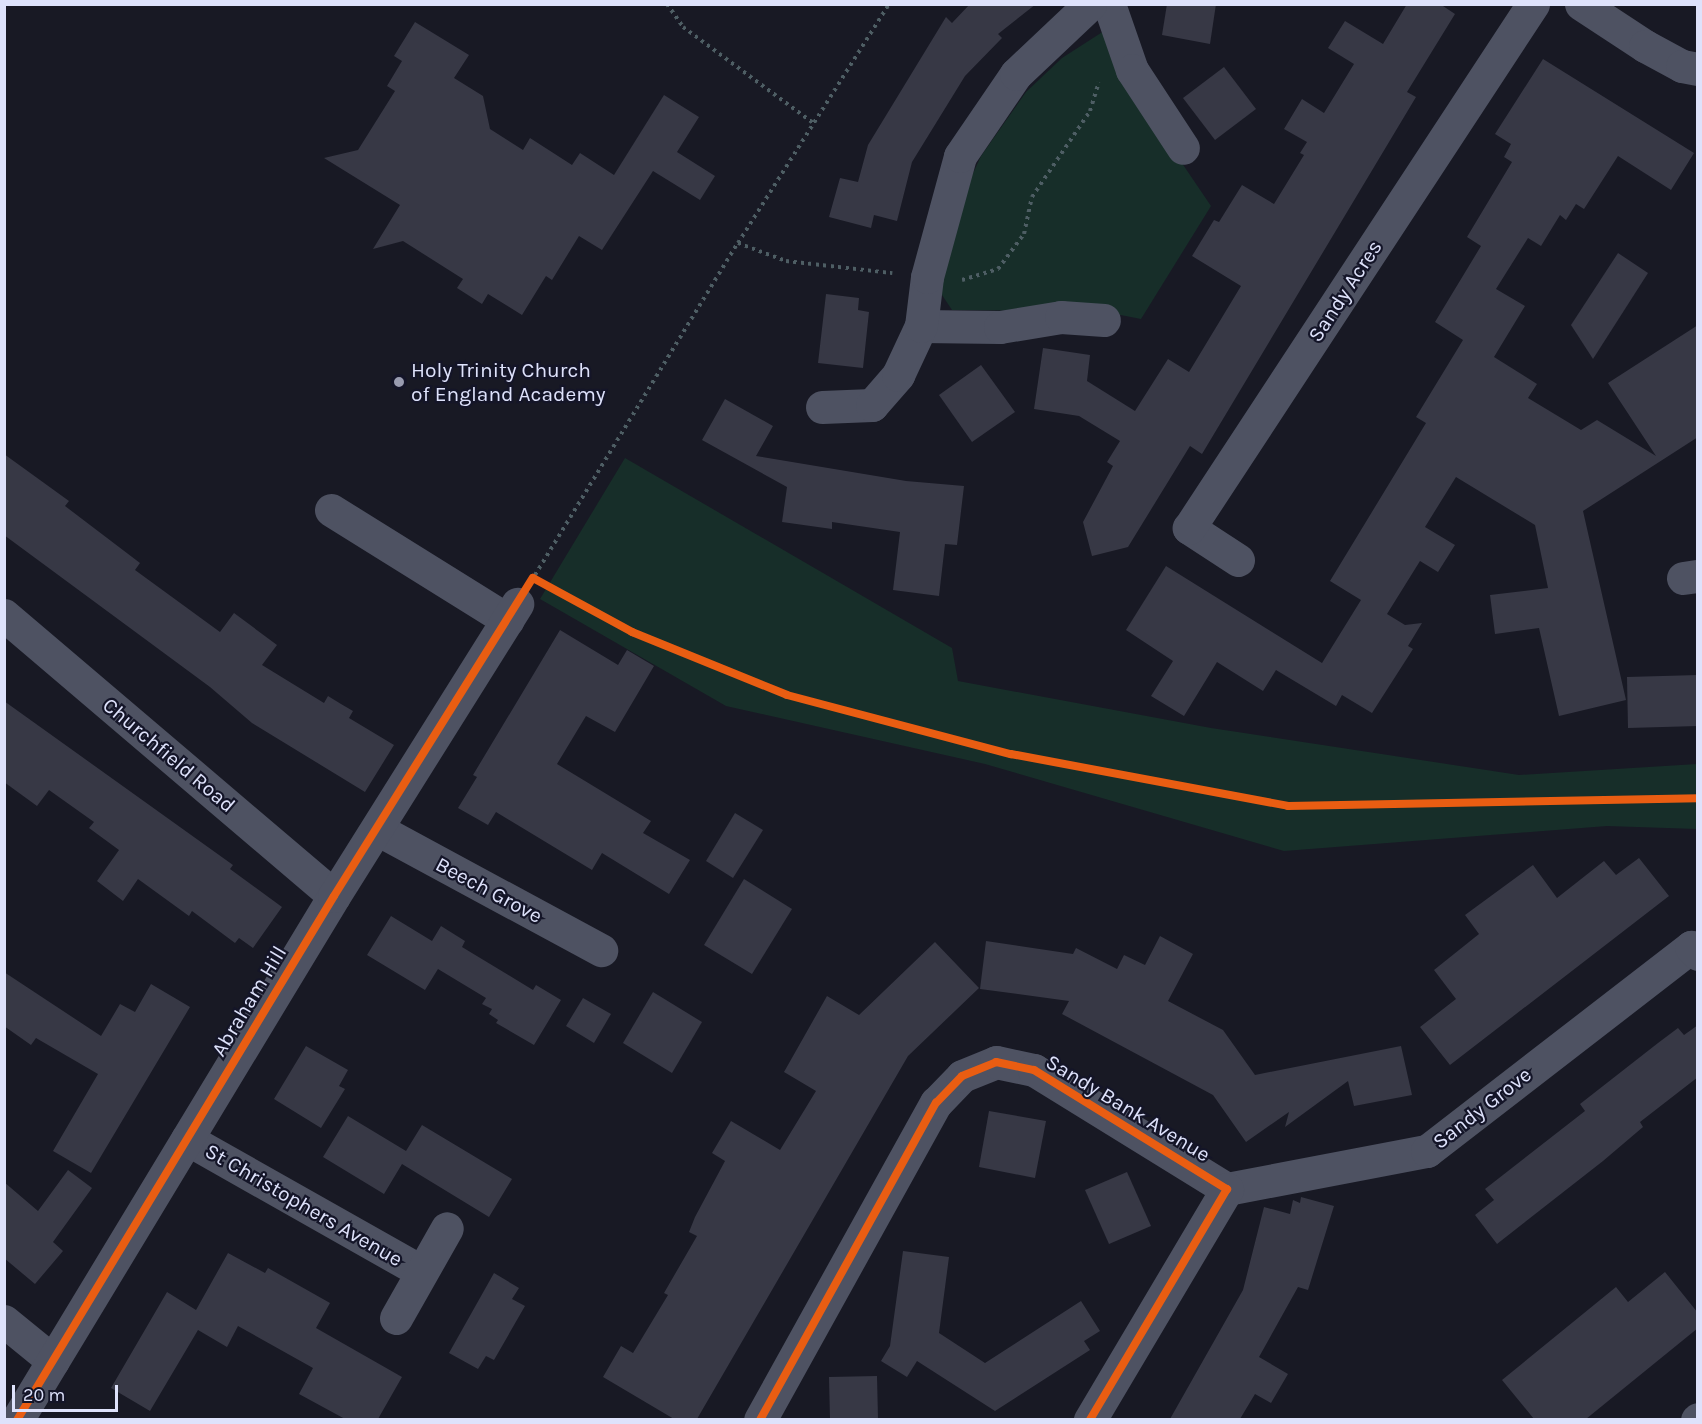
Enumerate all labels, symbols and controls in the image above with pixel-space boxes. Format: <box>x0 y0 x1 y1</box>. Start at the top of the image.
street label: Sandy Acres <box>1303 235 1387 347</box>
place label: Holy Trinity Church of England Academy <box>411 357 606 407</box>
marker: Holy Trinity Church of England Academy <box>392 375 406 389</box>
street label: Churchfield Road <box>98 692 240 818</box>
street label: Beech Grove <box>431 851 547 929</box>
street label: Abraham Hill <box>206 941 292 1061</box>
street label: Sandy Bank Avenue <box>1041 1049 1215 1167</box>
street label: Sandy Grove <box>1428 1062 1536 1154</box>
street label: St Christophers Avenue <box>201 1138 407 1272</box>
scale bar <box>15 1373 122 1411</box>
text: 20 m <box>23 1384 65 1406</box>

